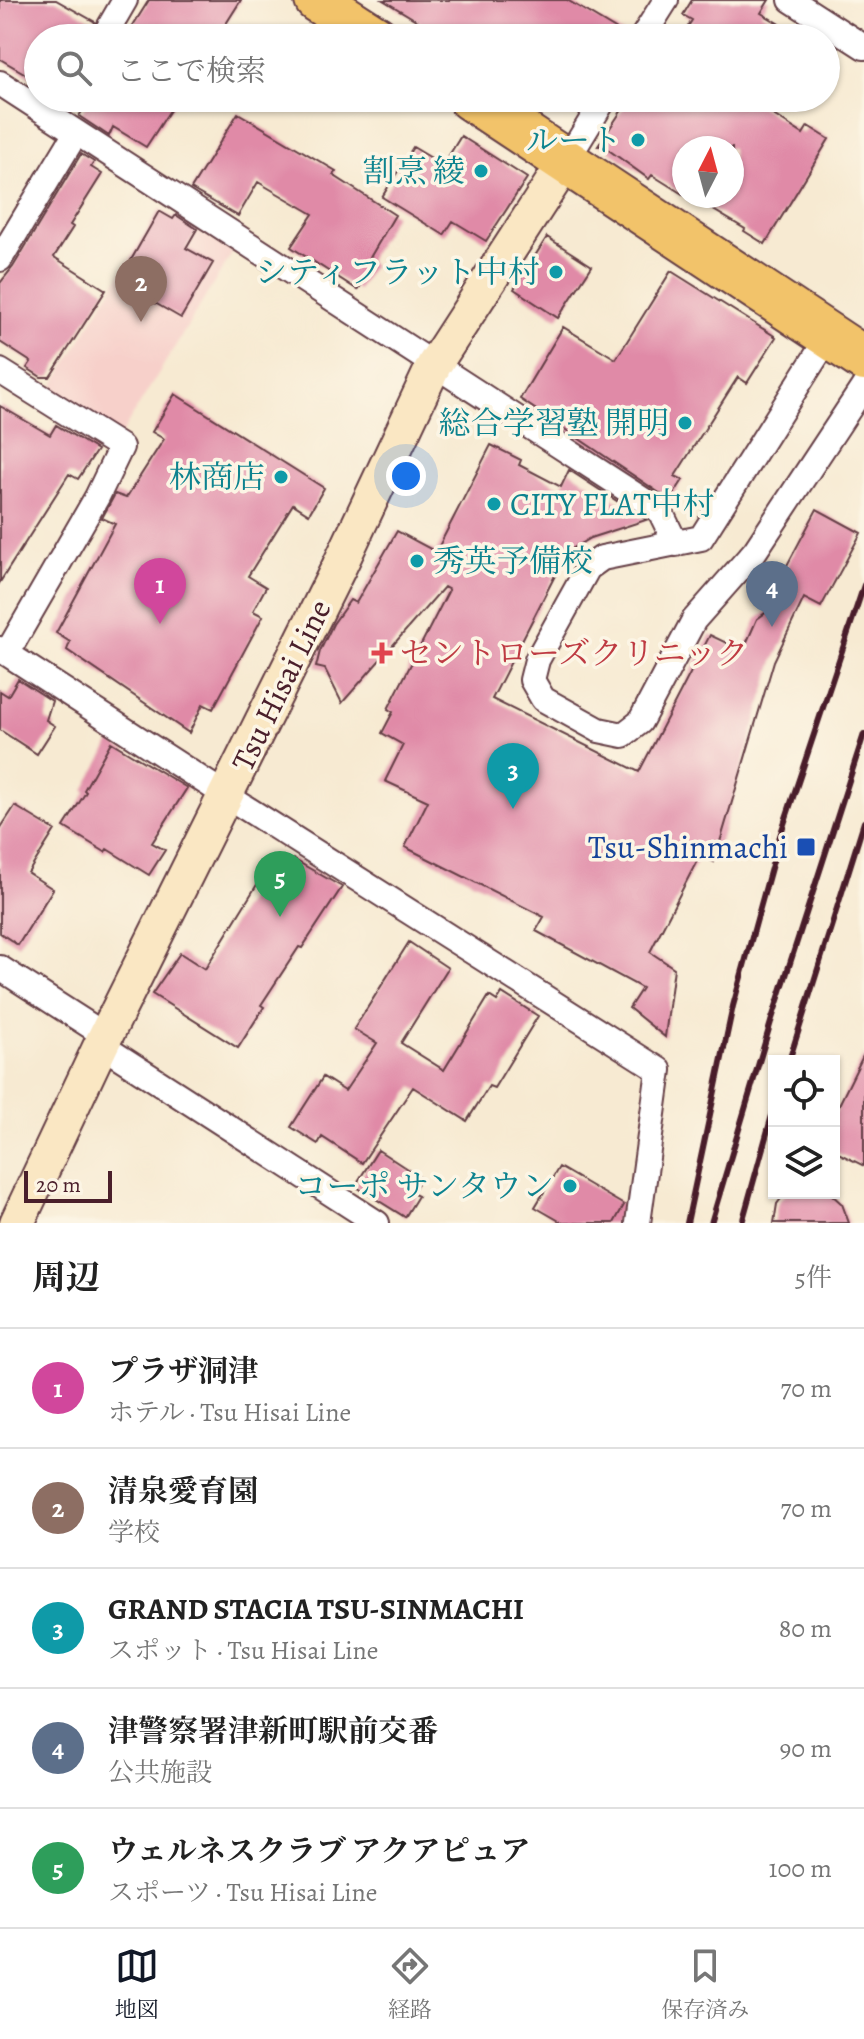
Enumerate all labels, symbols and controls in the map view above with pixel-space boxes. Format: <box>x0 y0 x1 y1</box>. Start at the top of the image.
search box <box>24 24 840 112</box>
icon: search <box>52 46 96 90</box>
text: ここで検索 <box>116 51 266 91</box>
place label: ルート <box>526 118 622 162</box>
marker: ルート <box>629 131 647 149</box>
north arrow <box>672 136 744 208</box>
place label: 割烹 綾 <box>363 149 465 193</box>
marker: 割烹 綾 <box>472 162 490 180</box>
place label: シティフラット中村 <box>255 250 540 294</box>
pin: 2 <box>115 256 167 322</box>
marker: シティフラット中村 <box>547 263 565 281</box>
place label: 総合学習塾 開明 <box>439 401 669 445</box>
marker: 総合学習塾 開明 <box>676 414 694 432</box>
place label: 林商店 <box>169 455 265 499</box>
your location <box>386 456 426 496</box>
marker: 林商店 <box>272 468 290 486</box>
place label: CITY FLAT中村 <box>510 482 715 526</box>
marker: CITY FLAT中村 <box>485 495 503 513</box>
place label: 秀英予備校 <box>433 539 593 583</box>
marker: 秀英予備校 <box>408 552 426 570</box>
pin: 1 <box>134 558 186 624</box>
pin: 4 <box>746 561 798 627</box>
street label: Tsu Hisai Line <box>221 592 341 778</box>
place label: セントローズクリニック <box>400 631 748 675</box>
marker: セントローズクリニック <box>371 642 393 664</box>
pin: 3 <box>487 743 539 809</box>
place label: Tsu-Shinmachi <box>588 825 788 869</box>
marker: Tsu-Shinmachi <box>795 836 817 858</box>
pin: 5 <box>254 851 306 917</box>
map controls <box>768 1055 840 1199</box>
button: locate <box>768 1055 840 1127</box>
button: layers <box>768 1127 840 1199</box>
place label: コーポ サンタウン <box>295 1164 554 1208</box>
scale bar <box>24 1167 112 1203</box>
text: 20 m <box>36 1170 81 1200</box>
marker: コーポ サンタウン <box>561 1177 579 1195</box>
text: 周辺 <box>32 1254 100 1301</box>
text: 5件 <box>795 1260 832 1295</box>
text: プラザ洞津 <box>108 1351 258 1391</box>
text: 1 <box>53 1371 63 1406</box>
text: 70 m <box>780 1371 832 1406</box>
text: ホテル · Tsu Hisai Line <box>108 1395 351 1430</box>
text: 清泉愛育園 <box>108 1471 258 1511</box>
text: 2 <box>52 1491 64 1526</box>
text: 70 m <box>780 1491 832 1526</box>
text: 学校 <box>108 1515 160 1550</box>
text: GRAND STACIA TSU-SINMACHI <box>108 1589 524 1629</box>
text: 3 <box>52 1611 64 1646</box>
text: 80 m <box>779 1611 832 1646</box>
text: スポット · Tsu Hisai Line <box>108 1633 378 1668</box>
text: 津警察署津新町駅前交番 <box>108 1711 438 1751</box>
text: 4 <box>52 1731 64 1766</box>
text: 90 m <box>780 1731 832 1766</box>
text: 公共施設 <box>108 1755 212 1790</box>
text: ウェルネスクラブ アクアピュア <box>108 1831 530 1871</box>
text: 5 <box>52 1851 64 1886</box>
text: 100 m <box>769 1851 832 1886</box>
text: スポーツ · Tsu Hisai Line <box>108 1875 377 1910</box>
tab: 地図 <box>115 1944 159 2025</box>
tab: 経路 <box>388 1944 432 2025</box>
tab: 保存済み <box>661 1944 749 2025</box>

